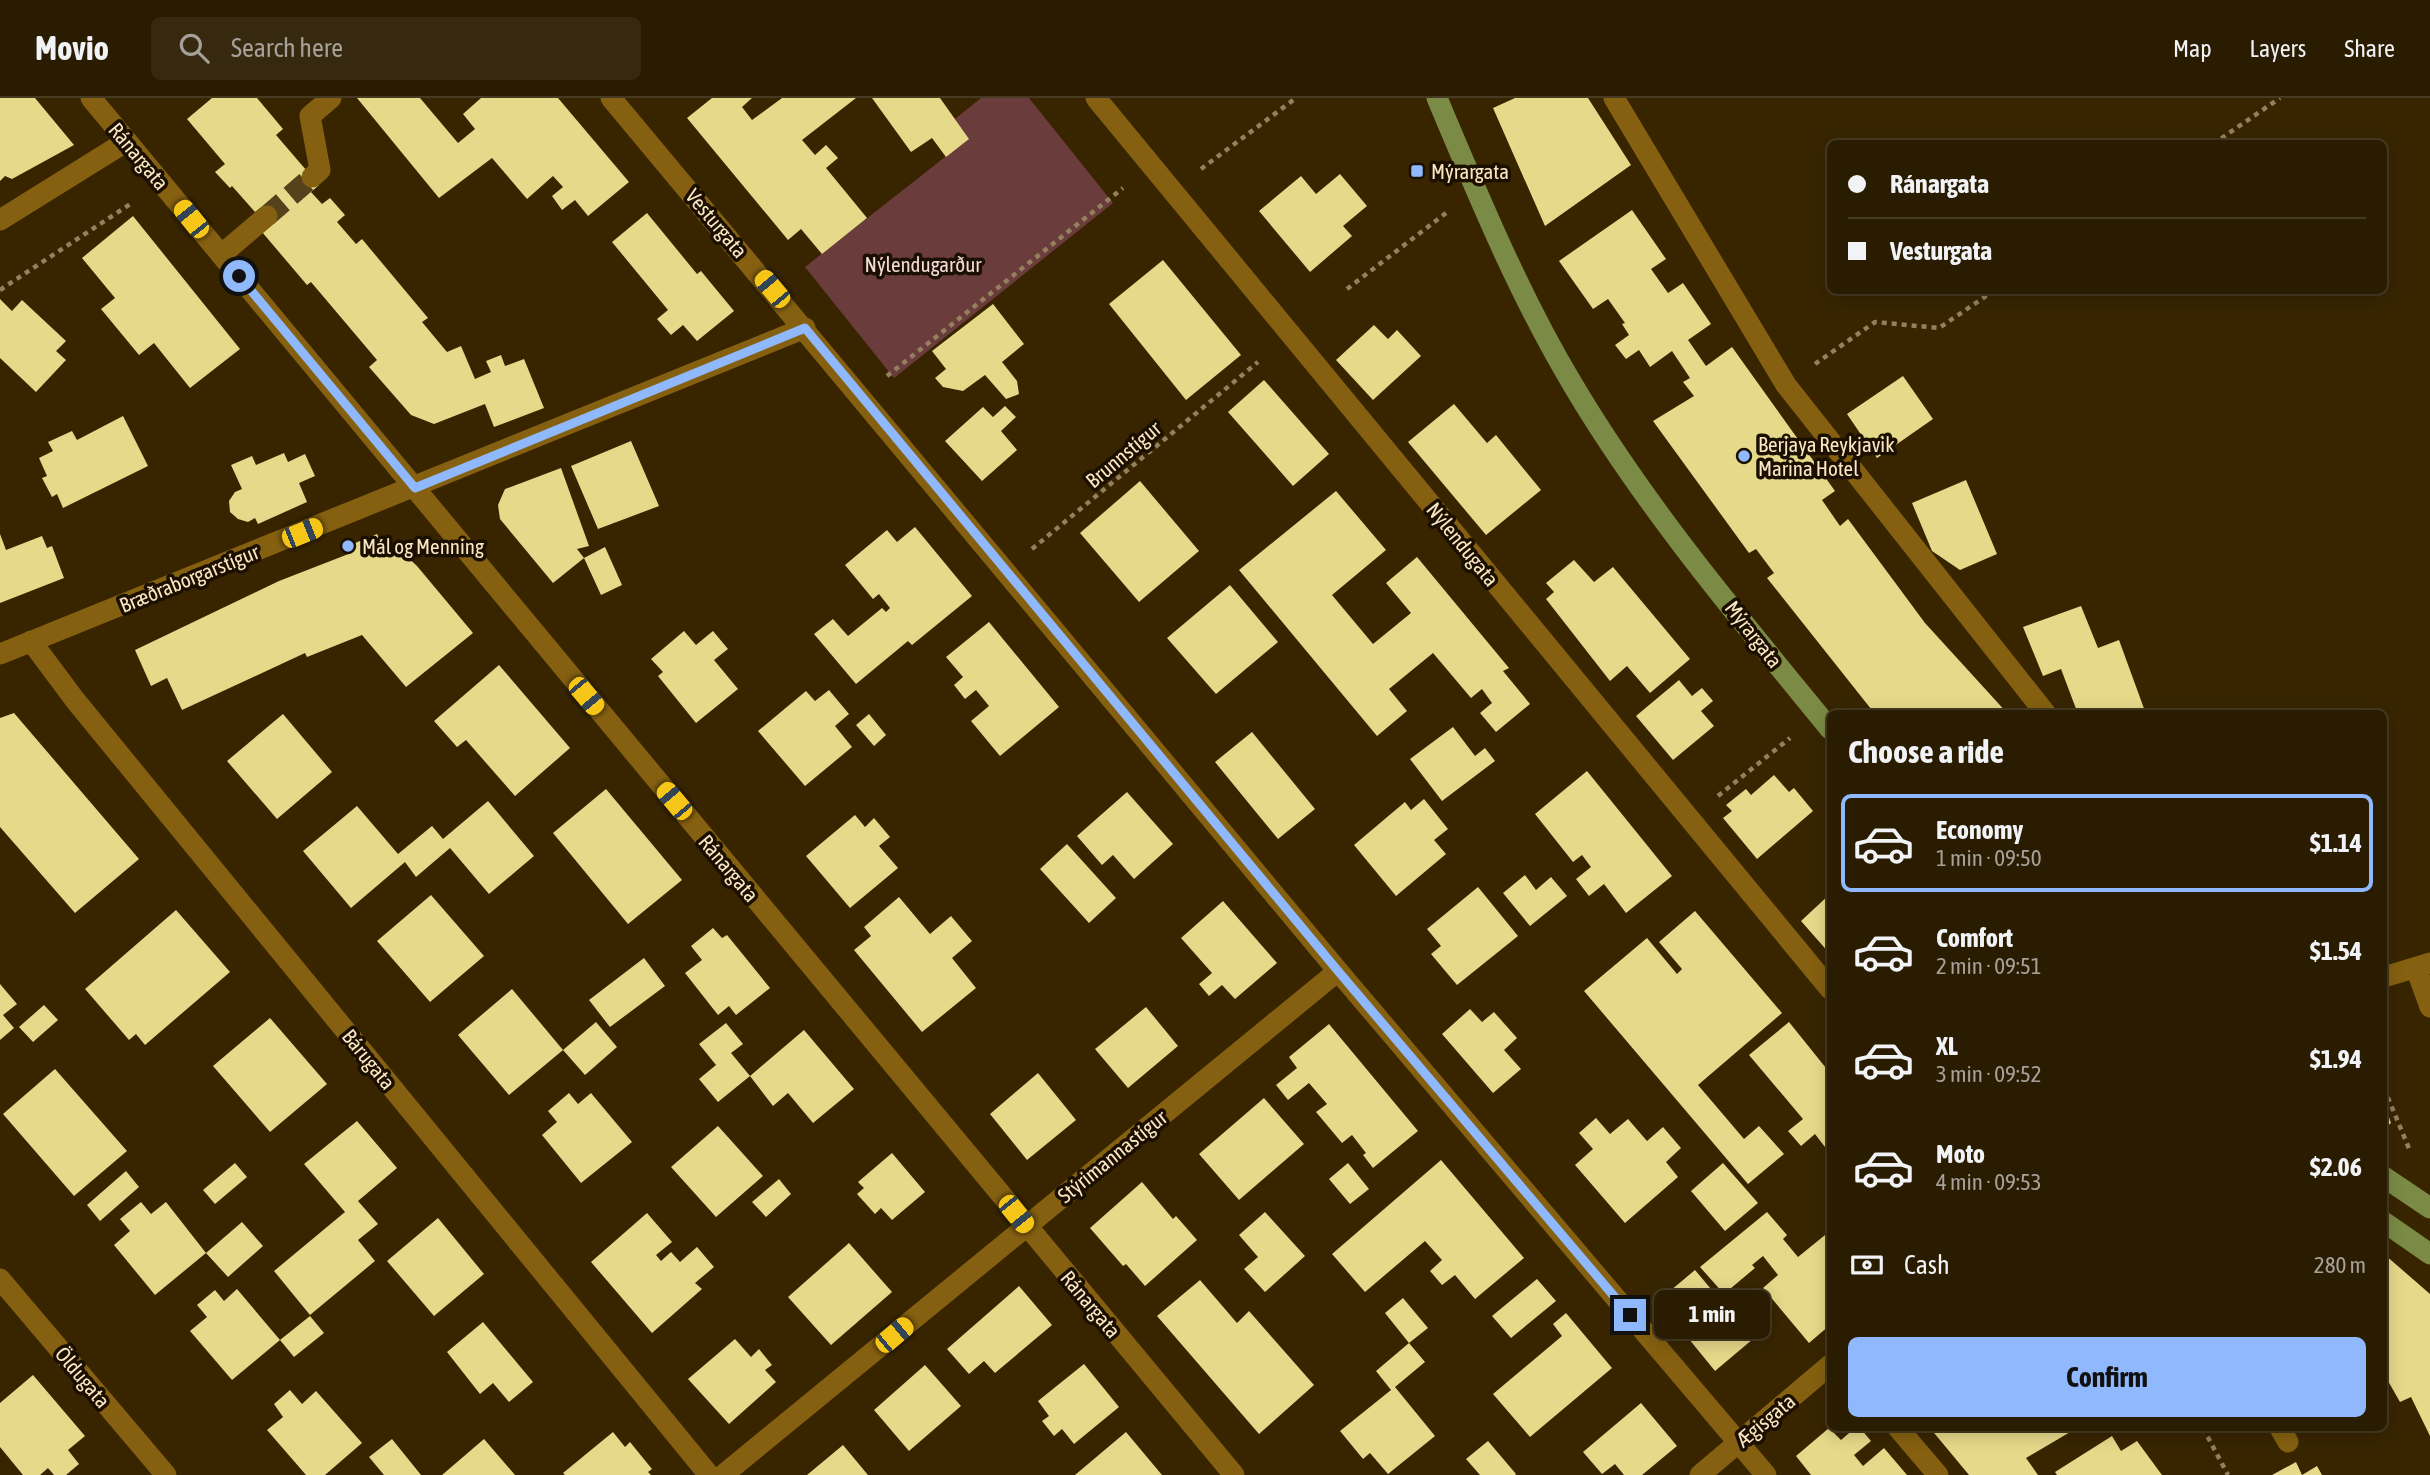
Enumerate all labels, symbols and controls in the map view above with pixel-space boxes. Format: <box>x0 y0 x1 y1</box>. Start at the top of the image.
search box <box>151 17 641 80</box>
text: Movio <box>35 29 109 67</box>
icon: search <box>175 29 213 67</box>
text: Search here <box>231 33 343 63</box>
text: Map <box>2173 35 2212 62</box>
text: Layers <box>2250 35 2306 62</box>
text: Share <box>2344 35 2395 62</box>
street label: Ránargata <box>104 118 174 194</box>
place label: Mýrargata <box>1431 159 1509 183</box>
marker: Mýrargata <box>1409 163 1425 179</box>
text: Ránargata <box>1890 169 1989 199</box>
street label: Vesturgata <box>681 184 753 262</box>
car <box>170 196 213 242</box>
text: Vesturgata <box>1890 236 1992 266</box>
park label: Nýlendugarður <box>865 252 982 276</box>
route start <box>223 260 255 292</box>
car <box>751 266 794 312</box>
street label: Brunnstígur <box>1081 415 1166 492</box>
place label: Berjaya Reykjavik Marina Hotel <box>1758 432 1894 480</box>
marker: Berjaya Reykjavik Marina Hotel <box>1736 448 1752 464</box>
street label: Nýlendugata <box>1422 497 1504 591</box>
car <box>279 515 326 551</box>
place label: Mál og Menning <box>362 534 484 558</box>
marker: Mál og Menning <box>340 538 356 554</box>
street label: Bræðraborgarstígur <box>116 539 263 617</box>
street label: Mýrargata <box>1721 596 1787 672</box>
car <box>565 673 608 719</box>
text: Choose a ride <box>1848 733 2004 770</box>
car <box>653 778 696 824</box>
icon: car <box>1852 812 1915 875</box>
text: Economy <box>1936 815 2023 845</box>
text: $1.14 <box>2310 828 2362 858</box>
street label: Ránargata <box>694 830 764 906</box>
text: 1 min · 09:50 <box>1936 845 2042 871</box>
icon: car <box>1852 920 1915 983</box>
text: Comfort <box>1936 923 2013 953</box>
text: $1.54 <box>2310 936 2362 966</box>
text: 2 min · 09:51 <box>1936 953 2042 979</box>
street label: Bárugata <box>338 1024 400 1094</box>
icon: car <box>1852 1028 1915 1091</box>
text: XL <box>1936 1031 1958 1061</box>
text: $1.94 <box>2310 1044 2362 1074</box>
text: 3 min · 09:52 <box>1936 1061 2042 1087</box>
street label: Stýrimannastígur <box>1053 1104 1172 1207</box>
icon: car <box>1852 1136 1915 1199</box>
text: Moto <box>1936 1139 1985 1169</box>
text: $2.06 <box>2310 1152 2362 1182</box>
text: 4 min · 09:53 <box>1936 1169 2042 1195</box>
car <box>995 1191 1038 1237</box>
icon: cash <box>1848 1246 1886 1284</box>
text: Cash <box>1904 1250 1950 1280</box>
text: 280 m <box>2314 1252 2366 1278</box>
street label: Ránargata <box>1056 1266 1126 1342</box>
callout: 1 min <box>1654 1290 1770 1340</box>
route end <box>1614 1299 1646 1331</box>
text: 1 min <box>1689 1301 1735 1327</box>
car <box>872 1313 917 1357</box>
button: Confirm <box>1848 1337 2366 1417</box>
street label: Öldugata <box>51 1342 115 1412</box>
street label: Ægisgata <box>1730 1388 1800 1452</box>

